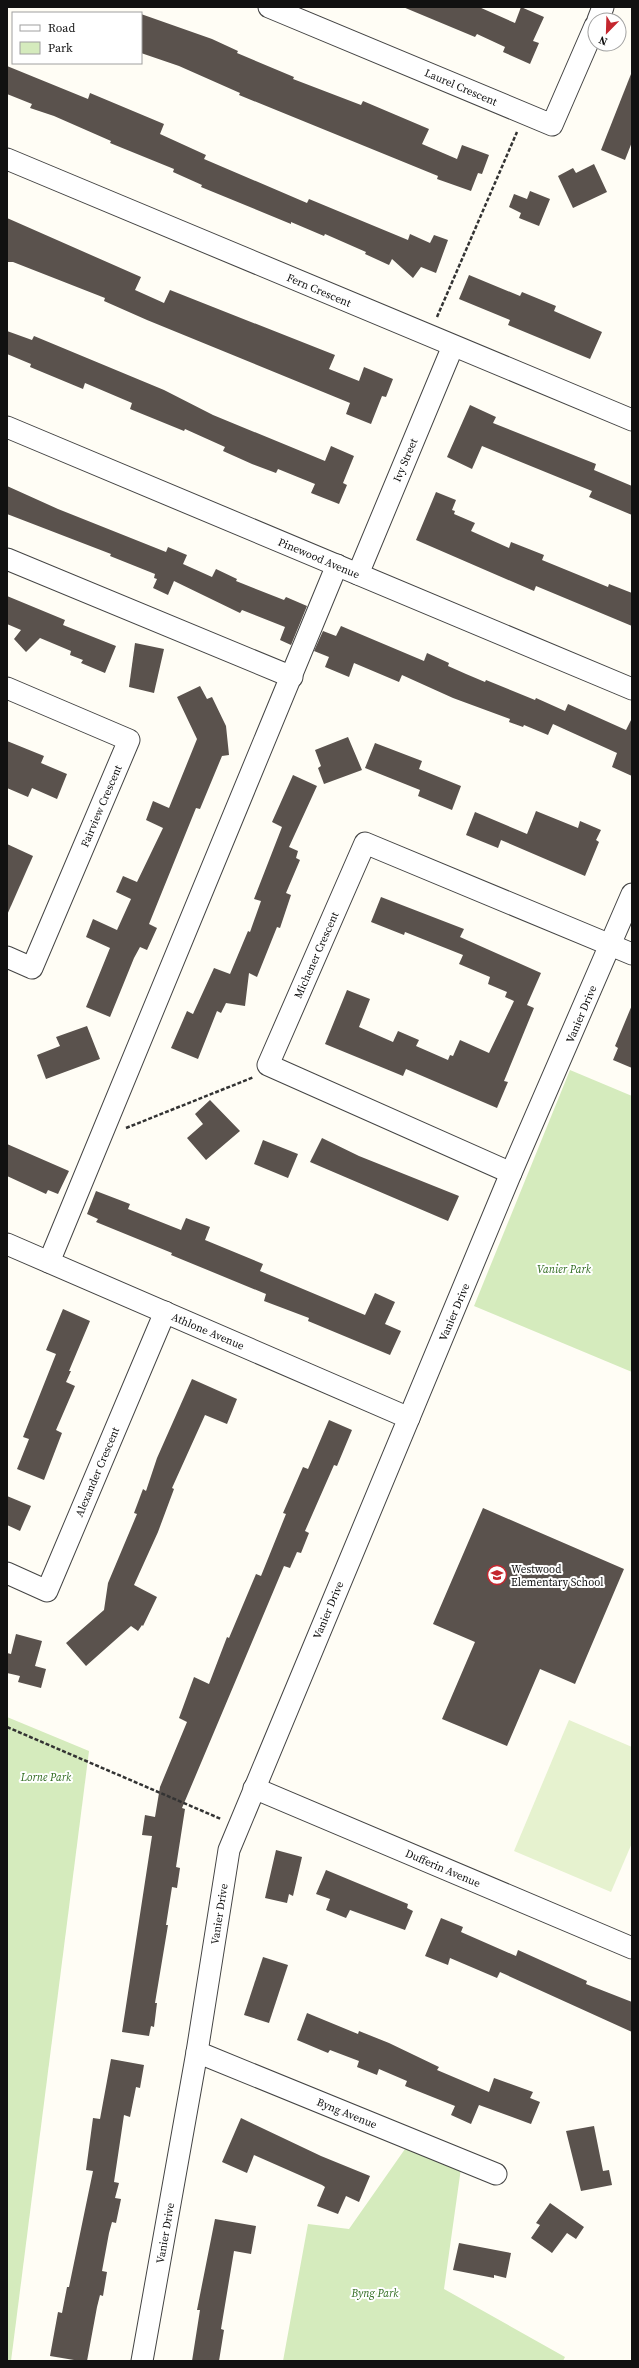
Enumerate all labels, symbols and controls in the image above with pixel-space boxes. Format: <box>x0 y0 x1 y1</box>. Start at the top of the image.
legend <box>12 12 142 64</box>
north arrow <box>587 12 627 52</box>
text: Road <box>48 20 75 36</box>
text: N <box>597 32 610 49</box>
text: Park <box>48 40 73 56</box>
street label: Laurel Crescent <box>422 65 500 110</box>
street label: Fern Crescent <box>284 270 354 311</box>
street label: Ivy Street <box>390 436 421 484</box>
street label: Pinewood Avenue <box>276 535 362 583</box>
street label: Fairview Crescent <box>77 762 126 850</box>
street label: Michener Crescent <box>291 909 342 1001</box>
street label: Vanier Drive <box>563 983 601 1045</box>
park label: Vanier Park <box>537 1262 592 1277</box>
street label: Vanier Drive <box>436 1281 474 1343</box>
street label: Athlone Avenue <box>169 1309 247 1354</box>
street label: Alexander Crescent <box>72 1425 123 1519</box>
place label: Westwood Elementary School <box>511 1562 603 1590</box>
school or university icon: Westwood Elementary School <box>486 1564 508 1586</box>
street label: Vanier Drive <box>310 1579 348 1641</box>
park label: Lorne Park <box>20 1770 72 1785</box>
street label: Dufferin Avenue <box>403 1846 483 1891</box>
street label: Vanier Drive <box>207 1882 232 1946</box>
street label: Byng Avenue <box>315 2095 379 2132</box>
street label: Vanier Drive <box>153 2201 178 2265</box>
park label: Byng Park <box>351 2286 399 2301</box>

